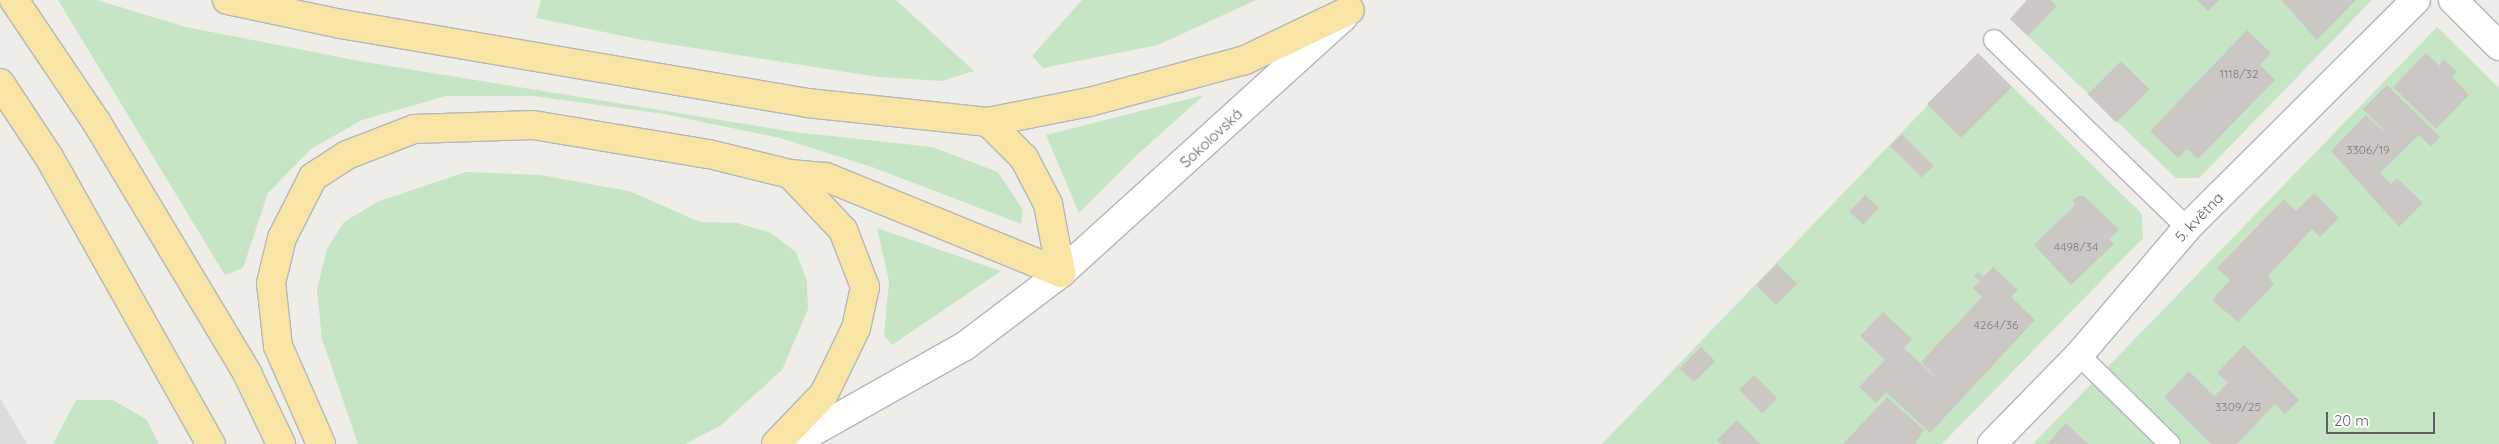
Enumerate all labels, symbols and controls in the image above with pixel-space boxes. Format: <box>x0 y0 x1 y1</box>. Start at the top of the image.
house number: 1118/32 <box>2220 67 2258 81</box>
street label: Sokolovská <box>1176 105 1246 171</box>
house number: 3306/19 <box>2346 143 2390 157</box>
street label: 5. května <box>2171 189 2227 245</box>
house number: 4498/34 <box>2054 240 2098 254</box>
house number: 4264/36 <box>1974 318 2018 332</box>
house number: 3309/25 <box>2215 400 2261 414</box>
scale bar <box>2329 402 2438 434</box>
text: 20 m <box>2334 411 2369 430</box>

